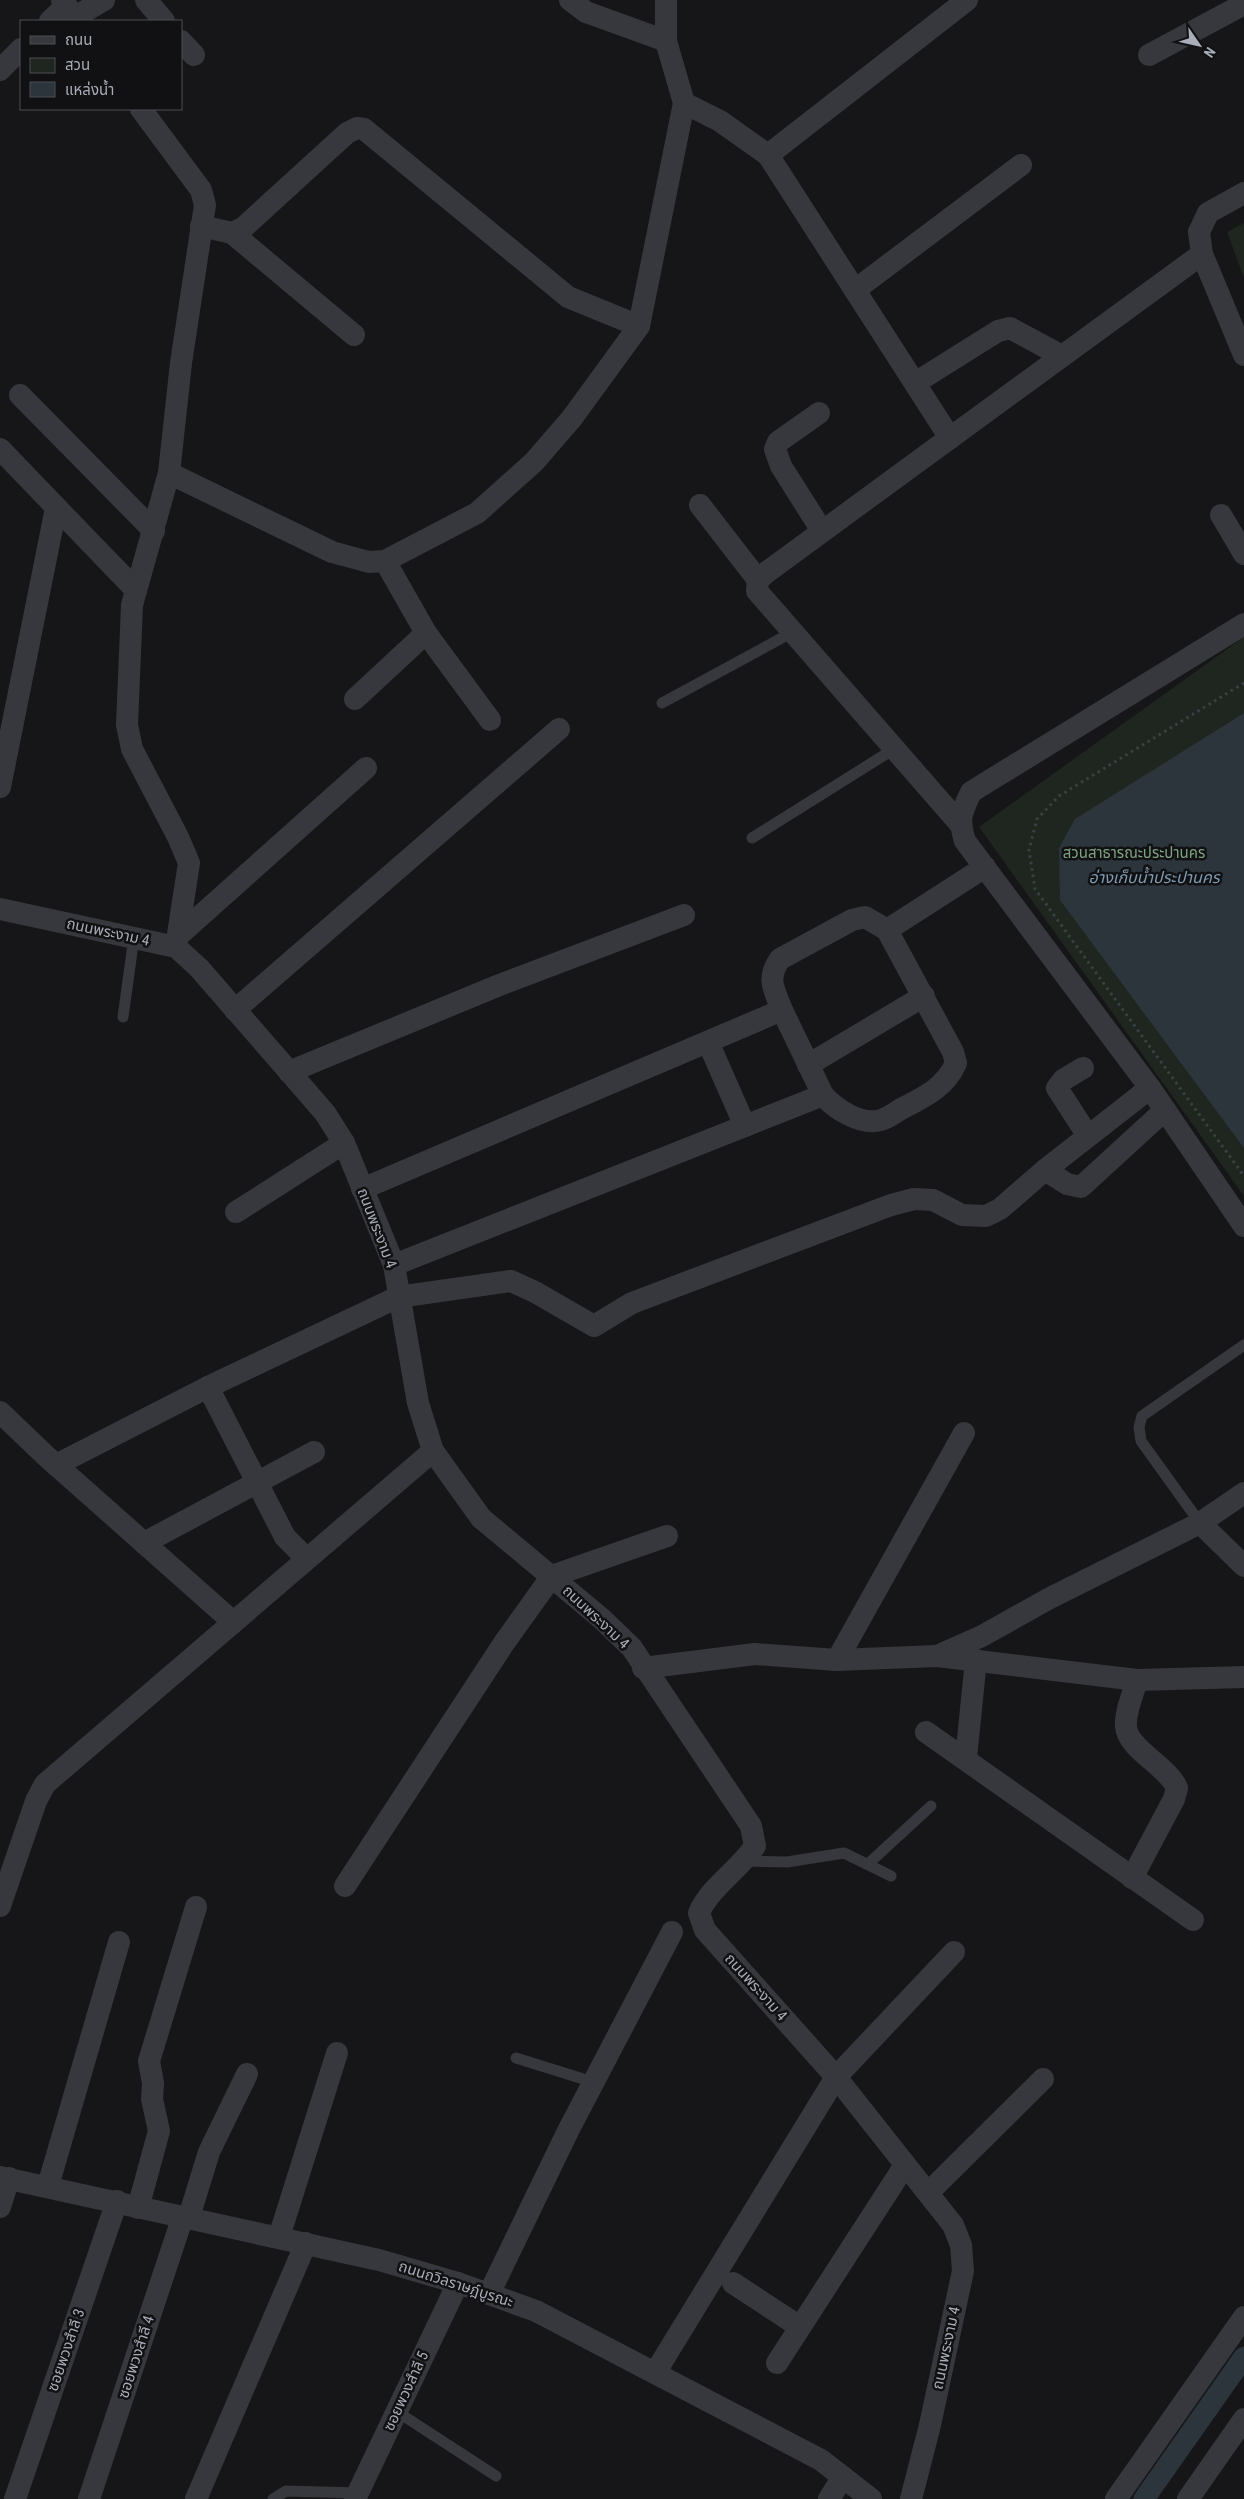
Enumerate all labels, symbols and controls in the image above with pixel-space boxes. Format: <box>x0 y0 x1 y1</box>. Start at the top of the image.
legend <box>20 20 182 110</box>
north arrow <box>1174 20 1224 70</box>
text: ถนน <box>65 31 92 49</box>
text: N <box>1201 44 1219 60</box>
text: สวน <box>65 56 90 74</box>
text: แหล่งน้ำ <box>65 79 114 99</box>
park label: สวนสาธารณะประปานคร <box>1063 844 1205 862</box>
water label: อ่างเก็บน้ำประปานคร <box>1088 866 1221 887</box>
street label: ถนนพระงาม 4 <box>65 914 151 950</box>
street label: ถนนพระงาม 4 <box>353 1185 401 1271</box>
street label: ถนนพระงาม 4 <box>559 1582 633 1652</box>
street label: ถนนพระงาม 4 <box>721 1950 791 2024</box>
street label: ถนนถวิลราษฎ์บูรณะ <box>396 2257 516 2311</box>
street label: ถนนพระงาม 4 <box>928 2305 964 2391</box>
street label: ซอยพวงสำลี 3 <box>44 2307 88 2393</box>
street label: ซอยพวงสำลี 4 <box>114 2313 158 2401</box>
street label: ซอยพวงสำลี 5 <box>380 2348 432 2434</box>

